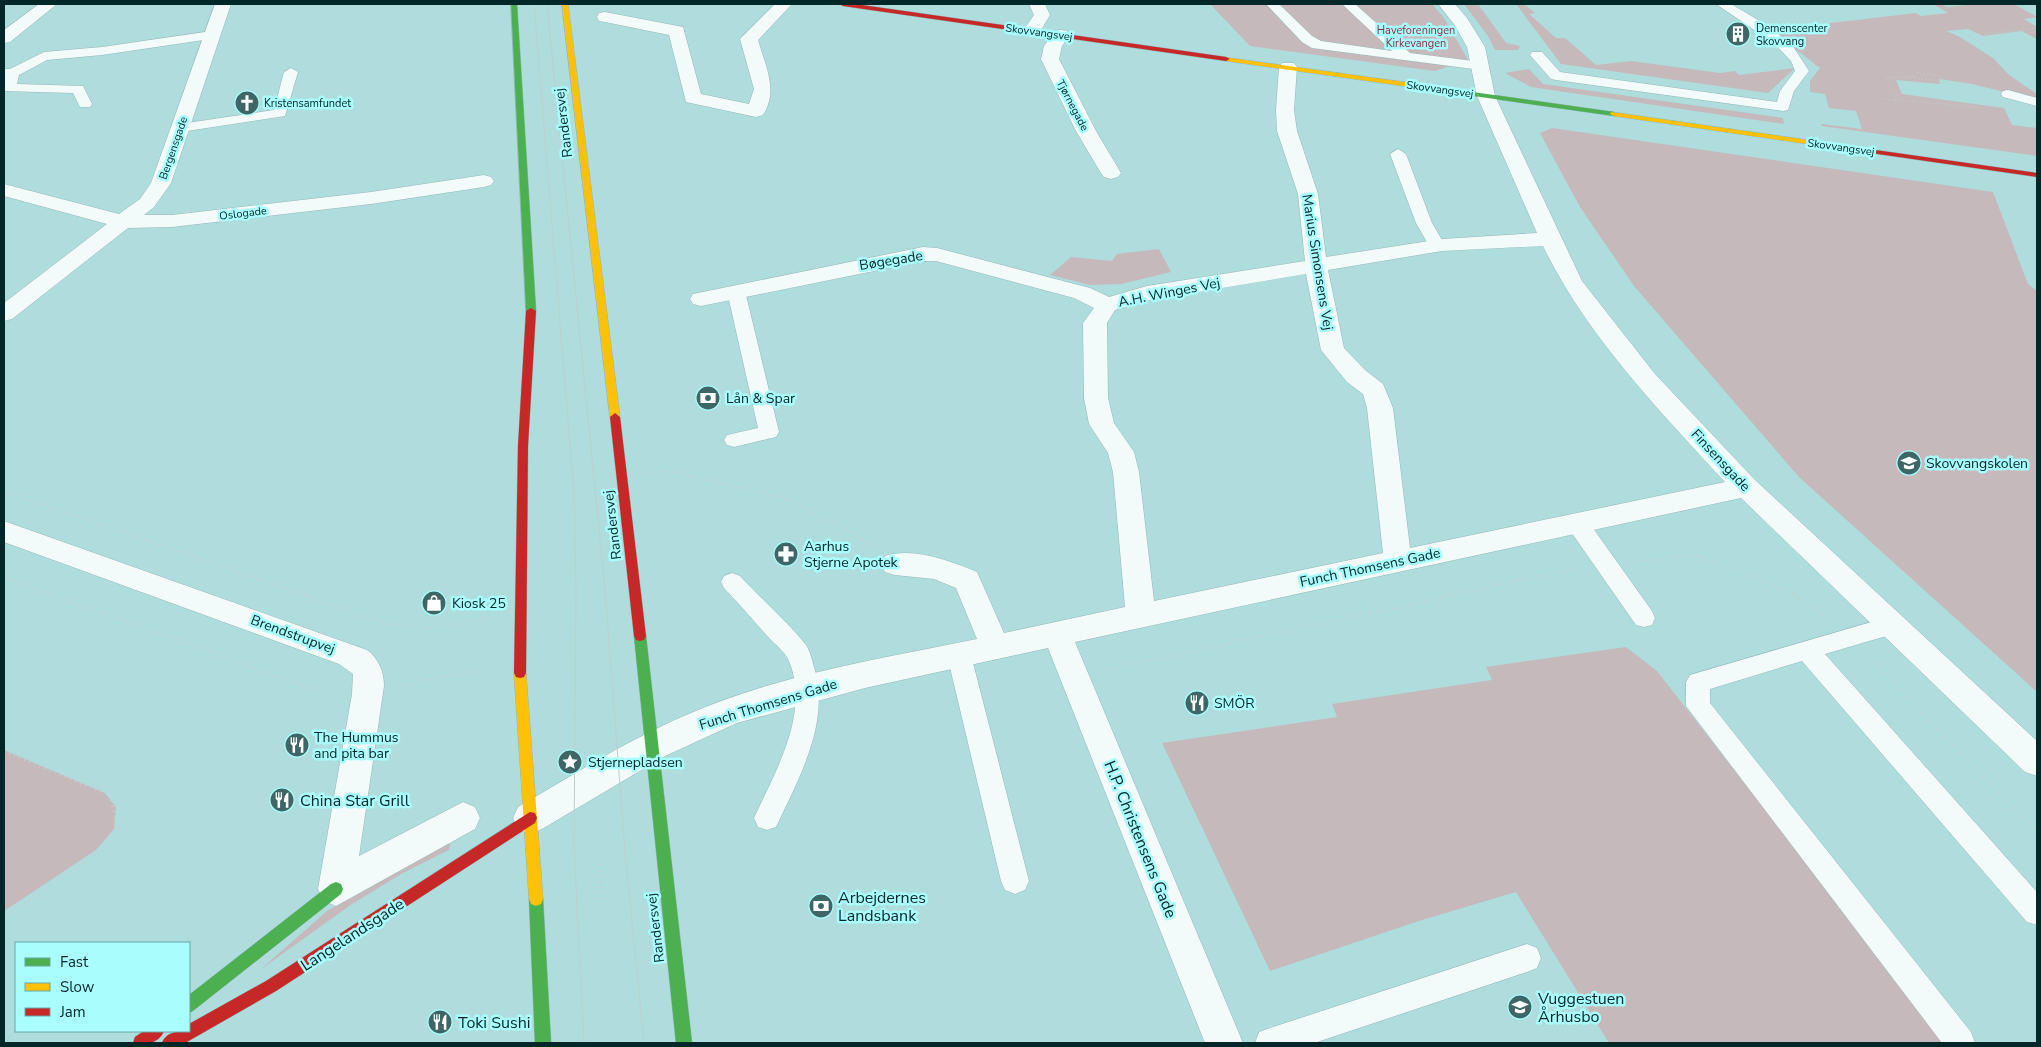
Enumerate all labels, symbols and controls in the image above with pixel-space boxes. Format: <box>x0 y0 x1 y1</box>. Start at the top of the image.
street label: Skovvangsvej <box>1005 20 1073 45</box>
building icon: Demenscenter Skovvang <box>1725 21 1751 47</box>
place label: Demenscenter Skovvang <box>1756 21 1828 49</box>
park label: Haveforeningen Kirkevangen <box>1377 23 1455 51</box>
street label: Tjørnegade <box>1053 77 1092 134</box>
street label: Skovvangsvej <box>1406 77 1474 102</box>
street label: Randersvej <box>550 87 577 159</box>
church icon: Kristensamfundet <box>234 90 260 116</box>
place label: Kristensamfundet <box>264 96 351 111</box>
street label: Bergensgade <box>156 115 191 182</box>
street label: Skovvangsvej <box>1807 135 1875 160</box>
street label: Marius Simonsens Vej <box>1297 193 1338 331</box>
street label: Oslogade <box>219 203 268 224</box>
street label: Bøgegade <box>858 246 924 275</box>
street label: A.H. Winges Vej <box>1117 273 1222 312</box>
bank icon: Lån & Spar <box>695 385 721 411</box>
place label: Lån & Spar <box>726 389 795 408</box>
street label: Finsensgade <box>1687 425 1755 496</box>
school or university icon: Skovvangskolen <box>1896 450 1922 476</box>
place label: Skovvangskolen <box>1926 454 2028 473</box>
street label: Randersvej <box>599 489 626 561</box>
place label: Aarhus Stjerne Apotek <box>804 537 899 572</box>
pharmacy icon: Aarhus Stjerne Apotek <box>773 541 799 567</box>
street label: Funch Thomsens Gade <box>1298 543 1442 592</box>
shop icon: Kiosk 25 <box>421 590 447 616</box>
place label: Kiosk 25 <box>452 594 506 613</box>
street label: Brendstrupvej <box>248 610 338 658</box>
street label: Funch Thomsens Gade <box>697 674 839 734</box>
restaurant icon: SMÖR <box>1184 690 1210 716</box>
place label: SMÖR <box>1214 694 1255 713</box>
place label: The Hummus and pita bar <box>314 728 399 763</box>
restaurant icon: The Hummus and pita bar <box>284 732 310 758</box>
place icon: Stjernepladsen <box>557 749 583 775</box>
place label: Stjernepladsen <box>588 753 683 772</box>
street label: H.P. Christensens Gade <box>1098 757 1182 921</box>
restaurant icon: China Star Grill <box>269 787 295 813</box>
place label: China Star Grill <box>300 790 410 812</box>
place label: Arbejdernes Landsbank <box>838 887 926 927</box>
street label: Randersvej <box>642 892 669 964</box>
street label: Langelandsgade <box>297 893 409 977</box>
bank icon: Arbejdernes Landsbank <box>808 893 834 919</box>
legend <box>15 942 190 1032</box>
text: Fast <box>60 952 89 972</box>
text: Slow <box>60 977 95 997</box>
place label: Vuggestuen Århusbo <box>1537 988 1624 1028</box>
school or university icon: Vuggestuen Århusbo <box>1507 994 1533 1020</box>
text: Jam <box>59 1002 86 1022</box>
restaurant icon: Toki Sushi <box>427 1009 453 1035</box>
place label: Toki Sushi <box>458 1012 530 1034</box>

